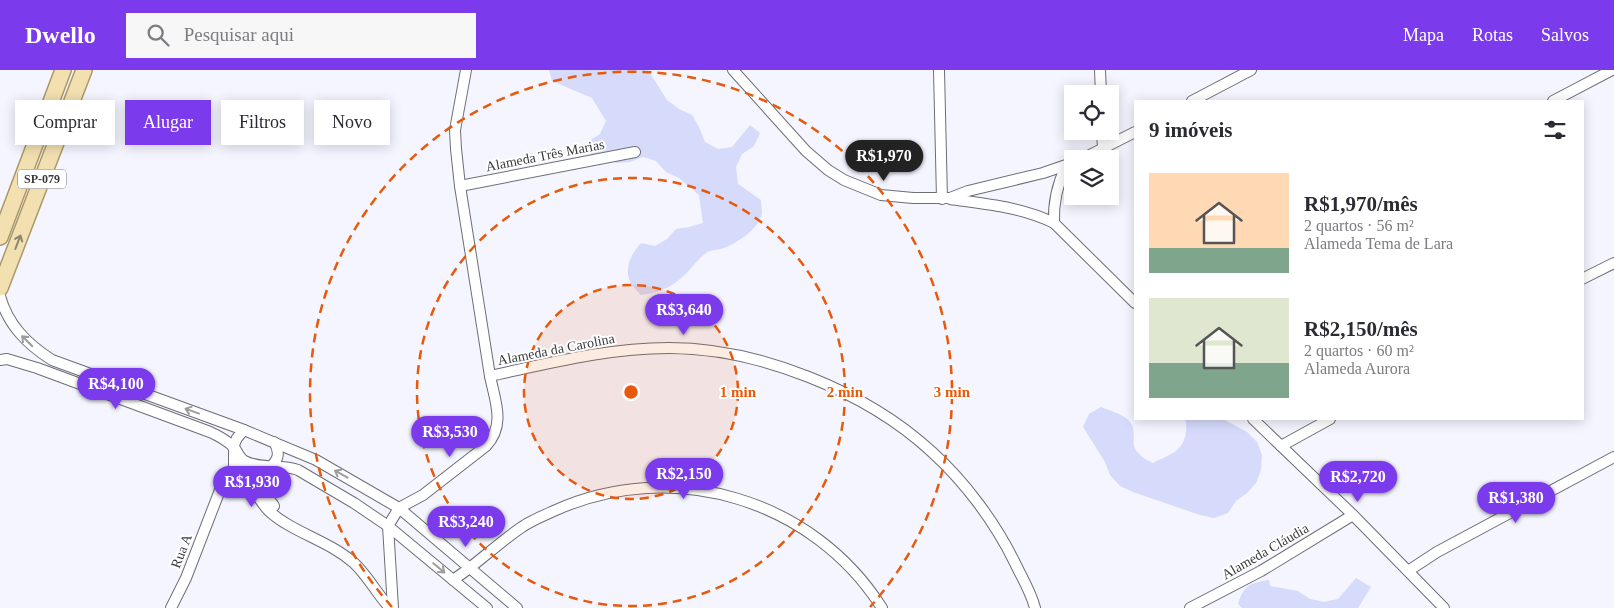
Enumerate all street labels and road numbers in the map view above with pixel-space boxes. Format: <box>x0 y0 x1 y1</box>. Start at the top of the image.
street label: Alameda Três Marias <box>484 137 606 174</box>
road number: SP-079 <box>18 170 66 188</box>
street label: Alameda da Carolina <box>496 331 617 368</box>
street label: Alameda Cláudia <box>1219 520 1312 582</box>
street label: Rua A <box>168 531 195 570</box>

